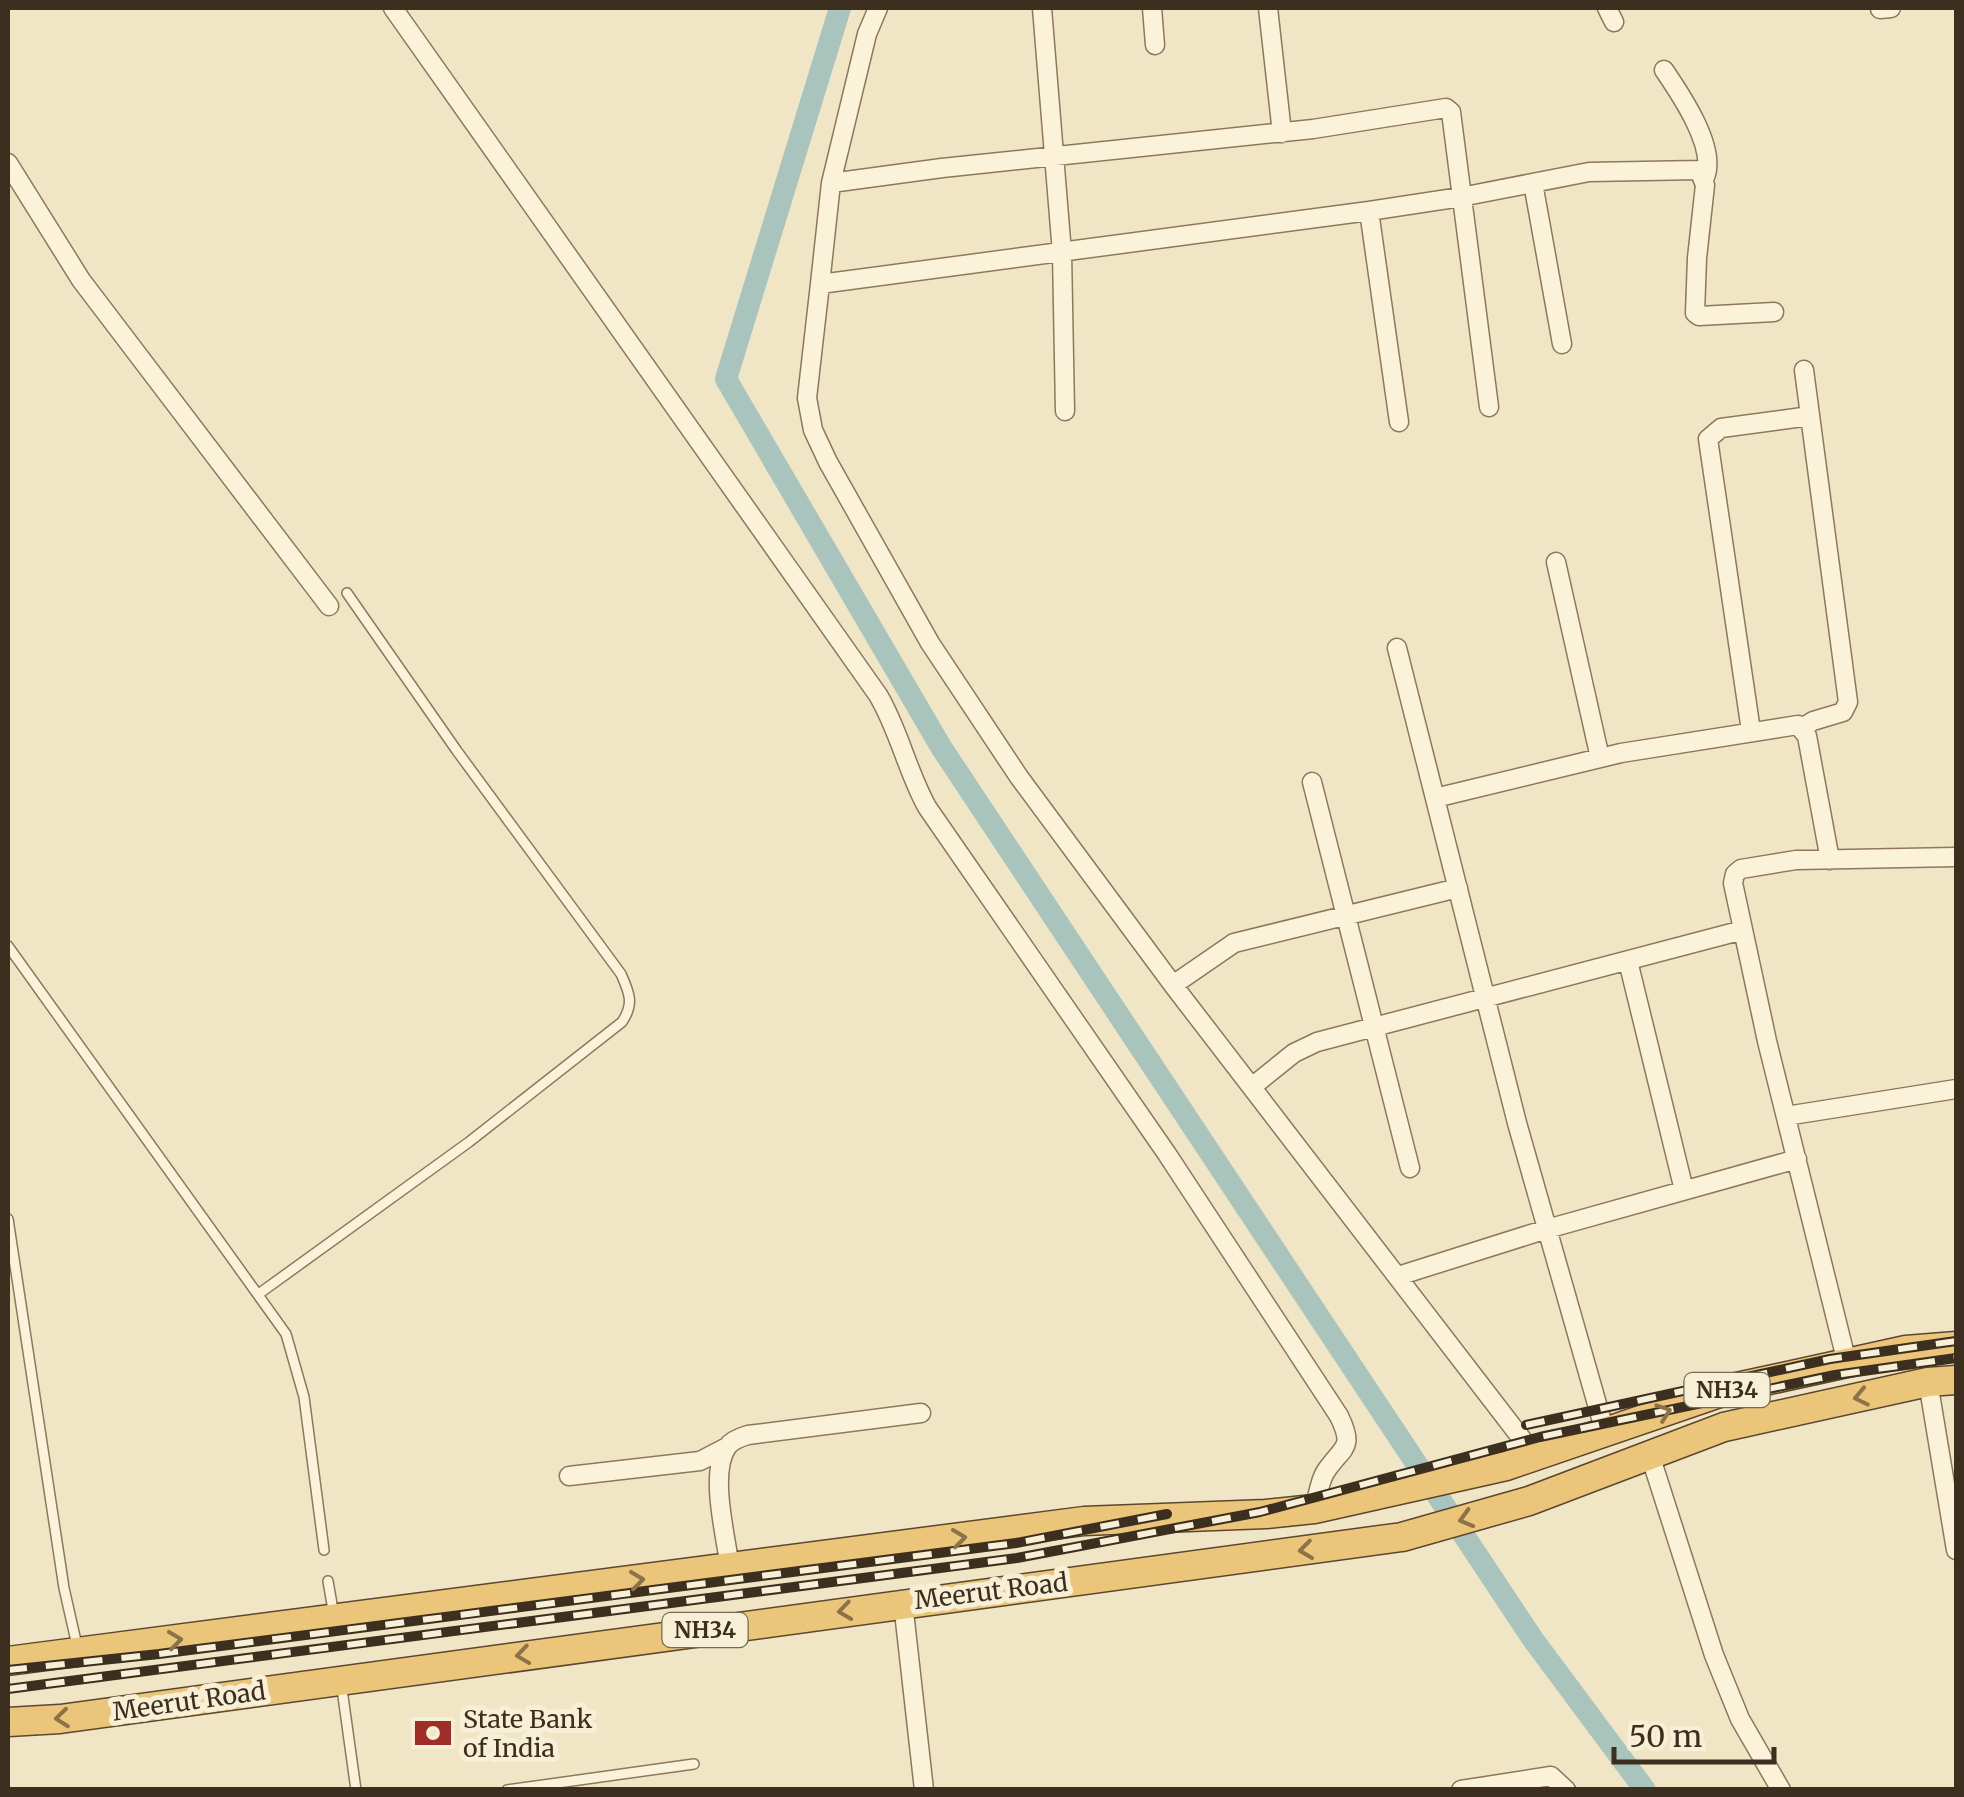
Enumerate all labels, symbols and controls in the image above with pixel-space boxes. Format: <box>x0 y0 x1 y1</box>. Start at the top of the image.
road number: NH34 <box>1684 1373 1770 1407</box>
one-way arrow <box>1853 1385 1870 1406</box>
one-way arrow <box>1655 1403 1672 1423</box>
one-way arrow <box>1457 1508 1475 1529</box>
one-way arrow <box>950 1528 967 1549</box>
one-way arrow <box>1297 1539 1313 1560</box>
street label: Meerut Road <box>913 1566 1069 1616</box>
one-way arrow <box>629 1570 645 1591</box>
one-way arrow <box>836 1599 853 1620</box>
road number: NH34 <box>662 1613 748 1647</box>
one-way arrow <box>167 1630 184 1651</box>
one-way arrow <box>514 1643 531 1664</box>
street label: Meerut Road <box>110 1674 268 1728</box>
scale bar <box>1614 1702 1774 1764</box>
place label: State Bank of India <box>463 1703 592 1764</box>
one-way arrow <box>54 1707 70 1728</box>
bank icon: State Bank of India <box>412 1712 454 1754</box>
text: 50 m <box>1629 1717 1702 1755</box>

